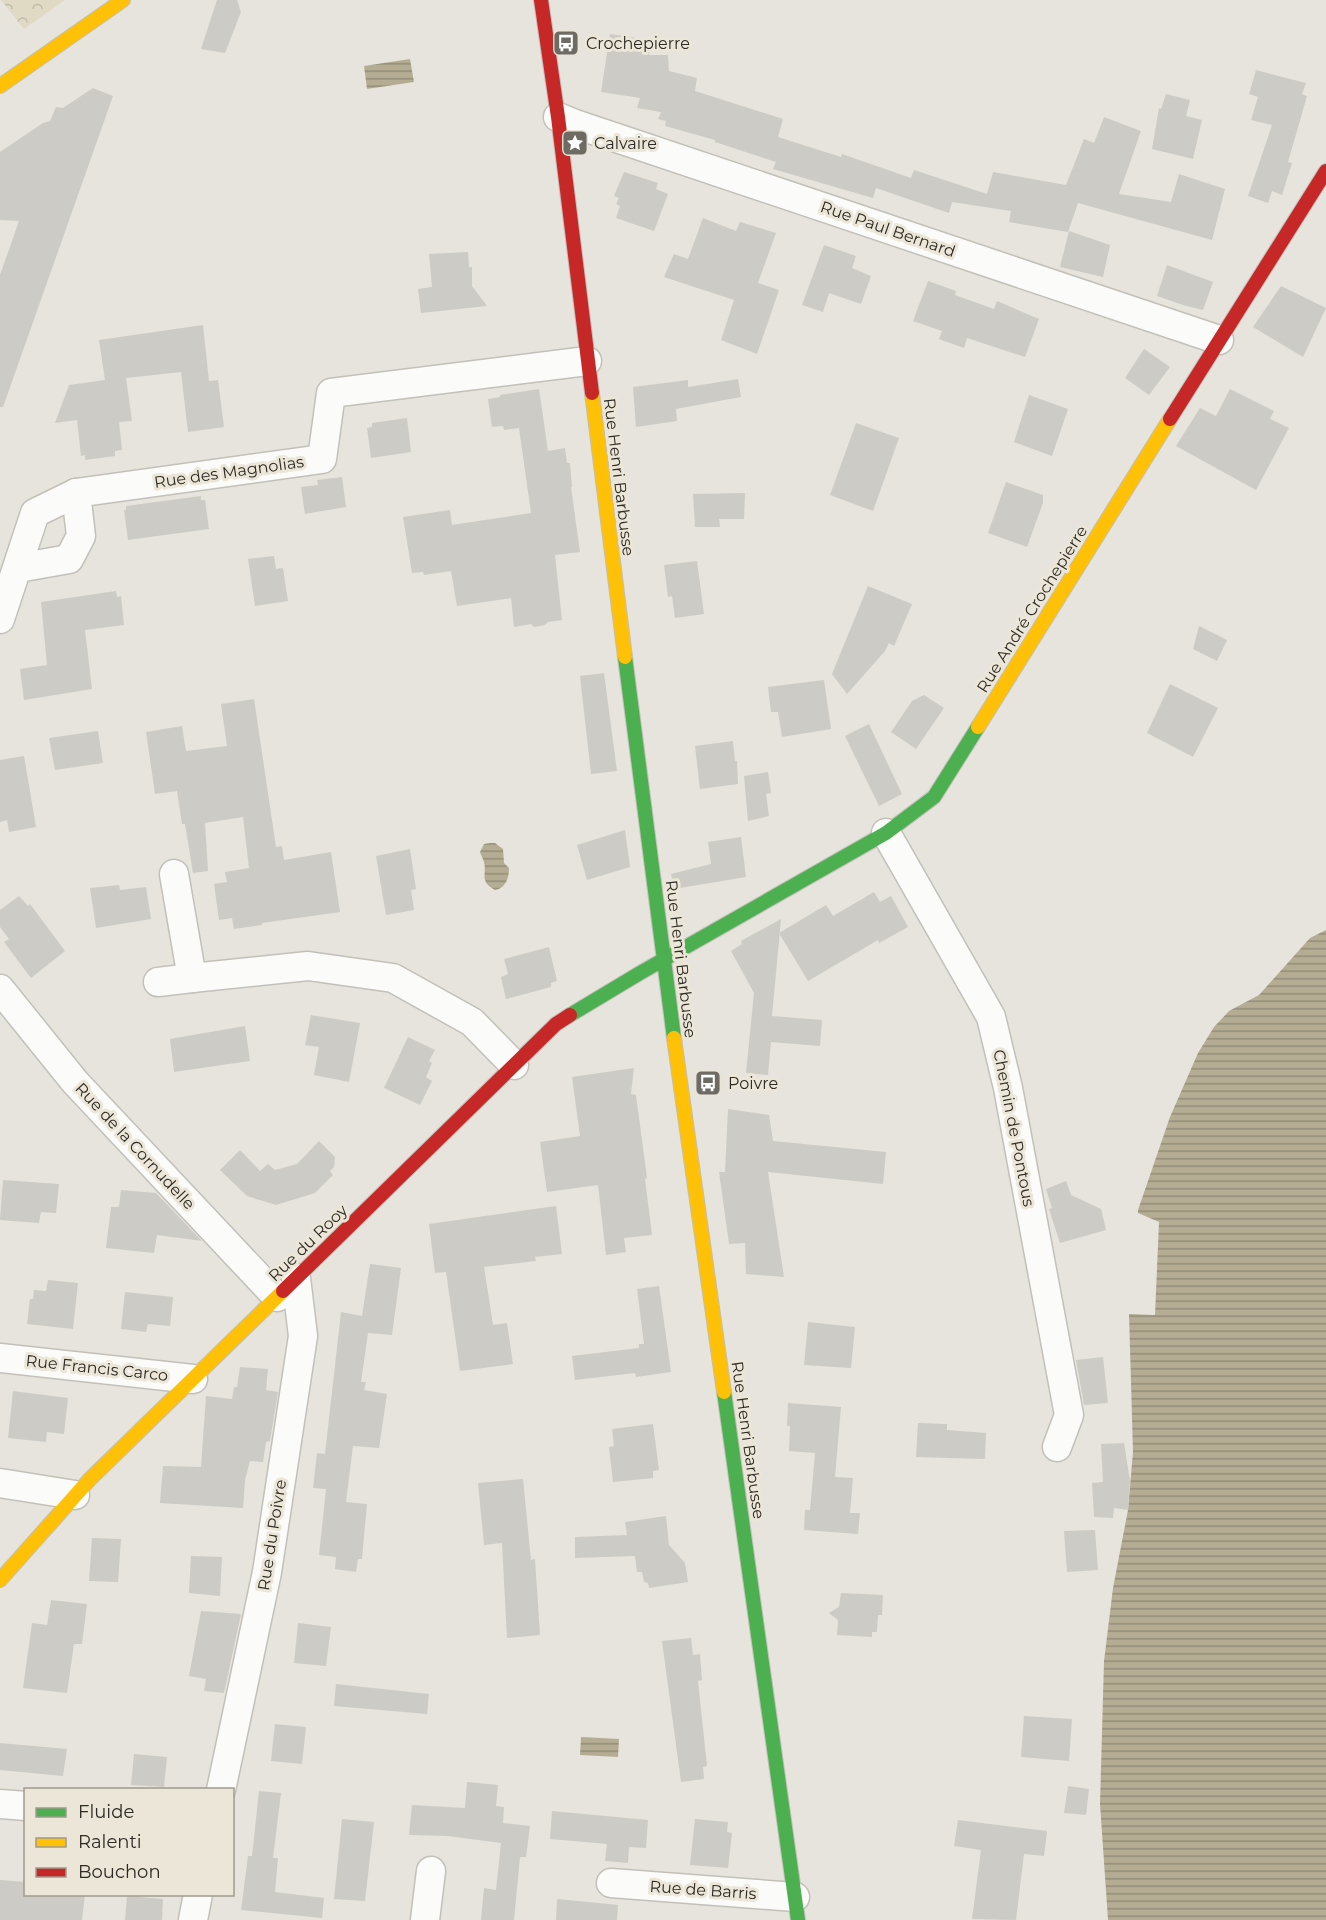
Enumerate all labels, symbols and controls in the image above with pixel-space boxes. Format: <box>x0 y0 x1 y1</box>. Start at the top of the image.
bus stop icon: Crochepierre <box>551 28 581 58</box>
place label: Crochepierre <box>586 34 690 53</box>
place icon: Calvaire <box>560 128 590 158</box>
place label: Calvaire <box>594 134 657 153</box>
street label: Rue Paul Bernard <box>818 197 958 261</box>
street label: Rue Henri Barbusse <box>600 397 638 557</box>
street label: Rue des Magnolias <box>153 452 305 492</box>
street label: Rue André Crochepierre <box>973 522 1091 696</box>
street label: Rue Henri Barbusse <box>662 879 700 1039</box>
street label: Chemin de Pontous <box>989 1048 1039 1208</box>
bus stop icon: Poivre <box>693 1068 723 1098</box>
place label: Poivre <box>728 1074 778 1093</box>
street label: Rue de la Cornudelle <box>71 1079 199 1213</box>
street label: Rue du Rooy <box>265 1200 352 1285</box>
street label: Rue Francis Carco <box>25 1351 169 1385</box>
street label: Rue Henri Barbusse <box>728 1360 768 1520</box>
street label: Rue du Poivre <box>254 1478 290 1592</box>
legend <box>24 1788 234 1896</box>
text: Fluide <box>78 1801 134 1823</box>
text: Ralenti <box>78 1831 142 1853</box>
text: Bouchon <box>78 1861 161 1883</box>
street label: Rue de Barris <box>649 1877 757 1903</box>

